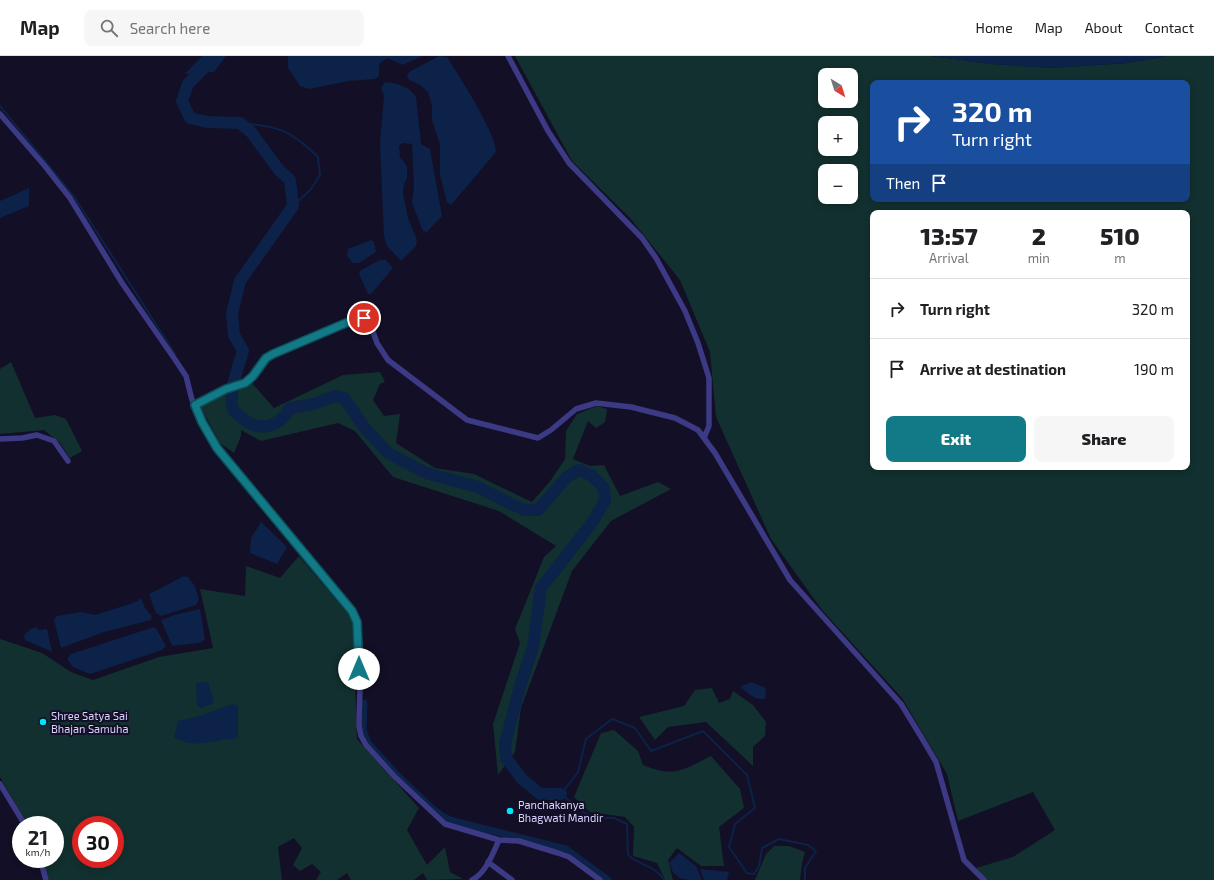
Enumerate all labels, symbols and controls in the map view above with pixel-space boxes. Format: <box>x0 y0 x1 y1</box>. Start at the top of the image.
search box <box>84 10 364 46</box>
text: Map <box>20 16 60 39</box>
icon: search <box>98 17 120 39</box>
text: Search here <box>130 19 210 37</box>
text: Home <box>976 19 1013 36</box>
text: Map <box>1035 19 1063 36</box>
text: About <box>1085 19 1123 36</box>
text: Contact <box>1145 19 1194 36</box>
north arrow <box>818 68 858 108</box>
map controls <box>818 68 858 204</box>
text: 320 m <box>952 94 1033 128</box>
icon: right <box>886 96 938 148</box>
button: + <box>818 116 858 156</box>
text: Turn right <box>952 128 1032 150</box>
button: − <box>818 164 858 204</box>
icon: arrive <box>928 172 950 194</box>
text: Then <box>886 174 920 192</box>
text: 13:57 <box>920 221 978 250</box>
text: 2 <box>1032 221 1046 250</box>
text: 510 <box>1100 221 1140 250</box>
text: Arrival <box>929 250 969 266</box>
text: min <box>1028 250 1050 266</box>
text: m <box>1114 250 1126 266</box>
icon: right <box>886 298 908 320</box>
text: Turn right <box>920 300 990 318</box>
text: 320 m <box>1132 300 1174 318</box>
pin <box>347 301 381 335</box>
icon: arrive <box>353 307 375 329</box>
icon: arrive <box>886 358 908 380</box>
text: Arrive at destination <box>920 360 1066 378</box>
text: 190 m <box>1134 360 1174 378</box>
button: Exit <box>886 416 1026 462</box>
button: Share <box>1034 416 1174 462</box>
position arrow <box>338 648 380 690</box>
place label: Shree Satya Sai Bhajan Samuha <box>51 709 128 736</box>
marker: Shree Satya Sai Bhajan Samuha <box>38 717 48 727</box>
place label: Panchakanya Bhagwati Mandir <box>518 798 604 824</box>
marker: Panchakanya Bhagwati Mandir <box>505 806 515 816</box>
speed limit sign: 30 <box>72 816 124 868</box>
text: 21 <box>28 825 48 849</box>
text: km/h <box>26 846 50 858</box>

